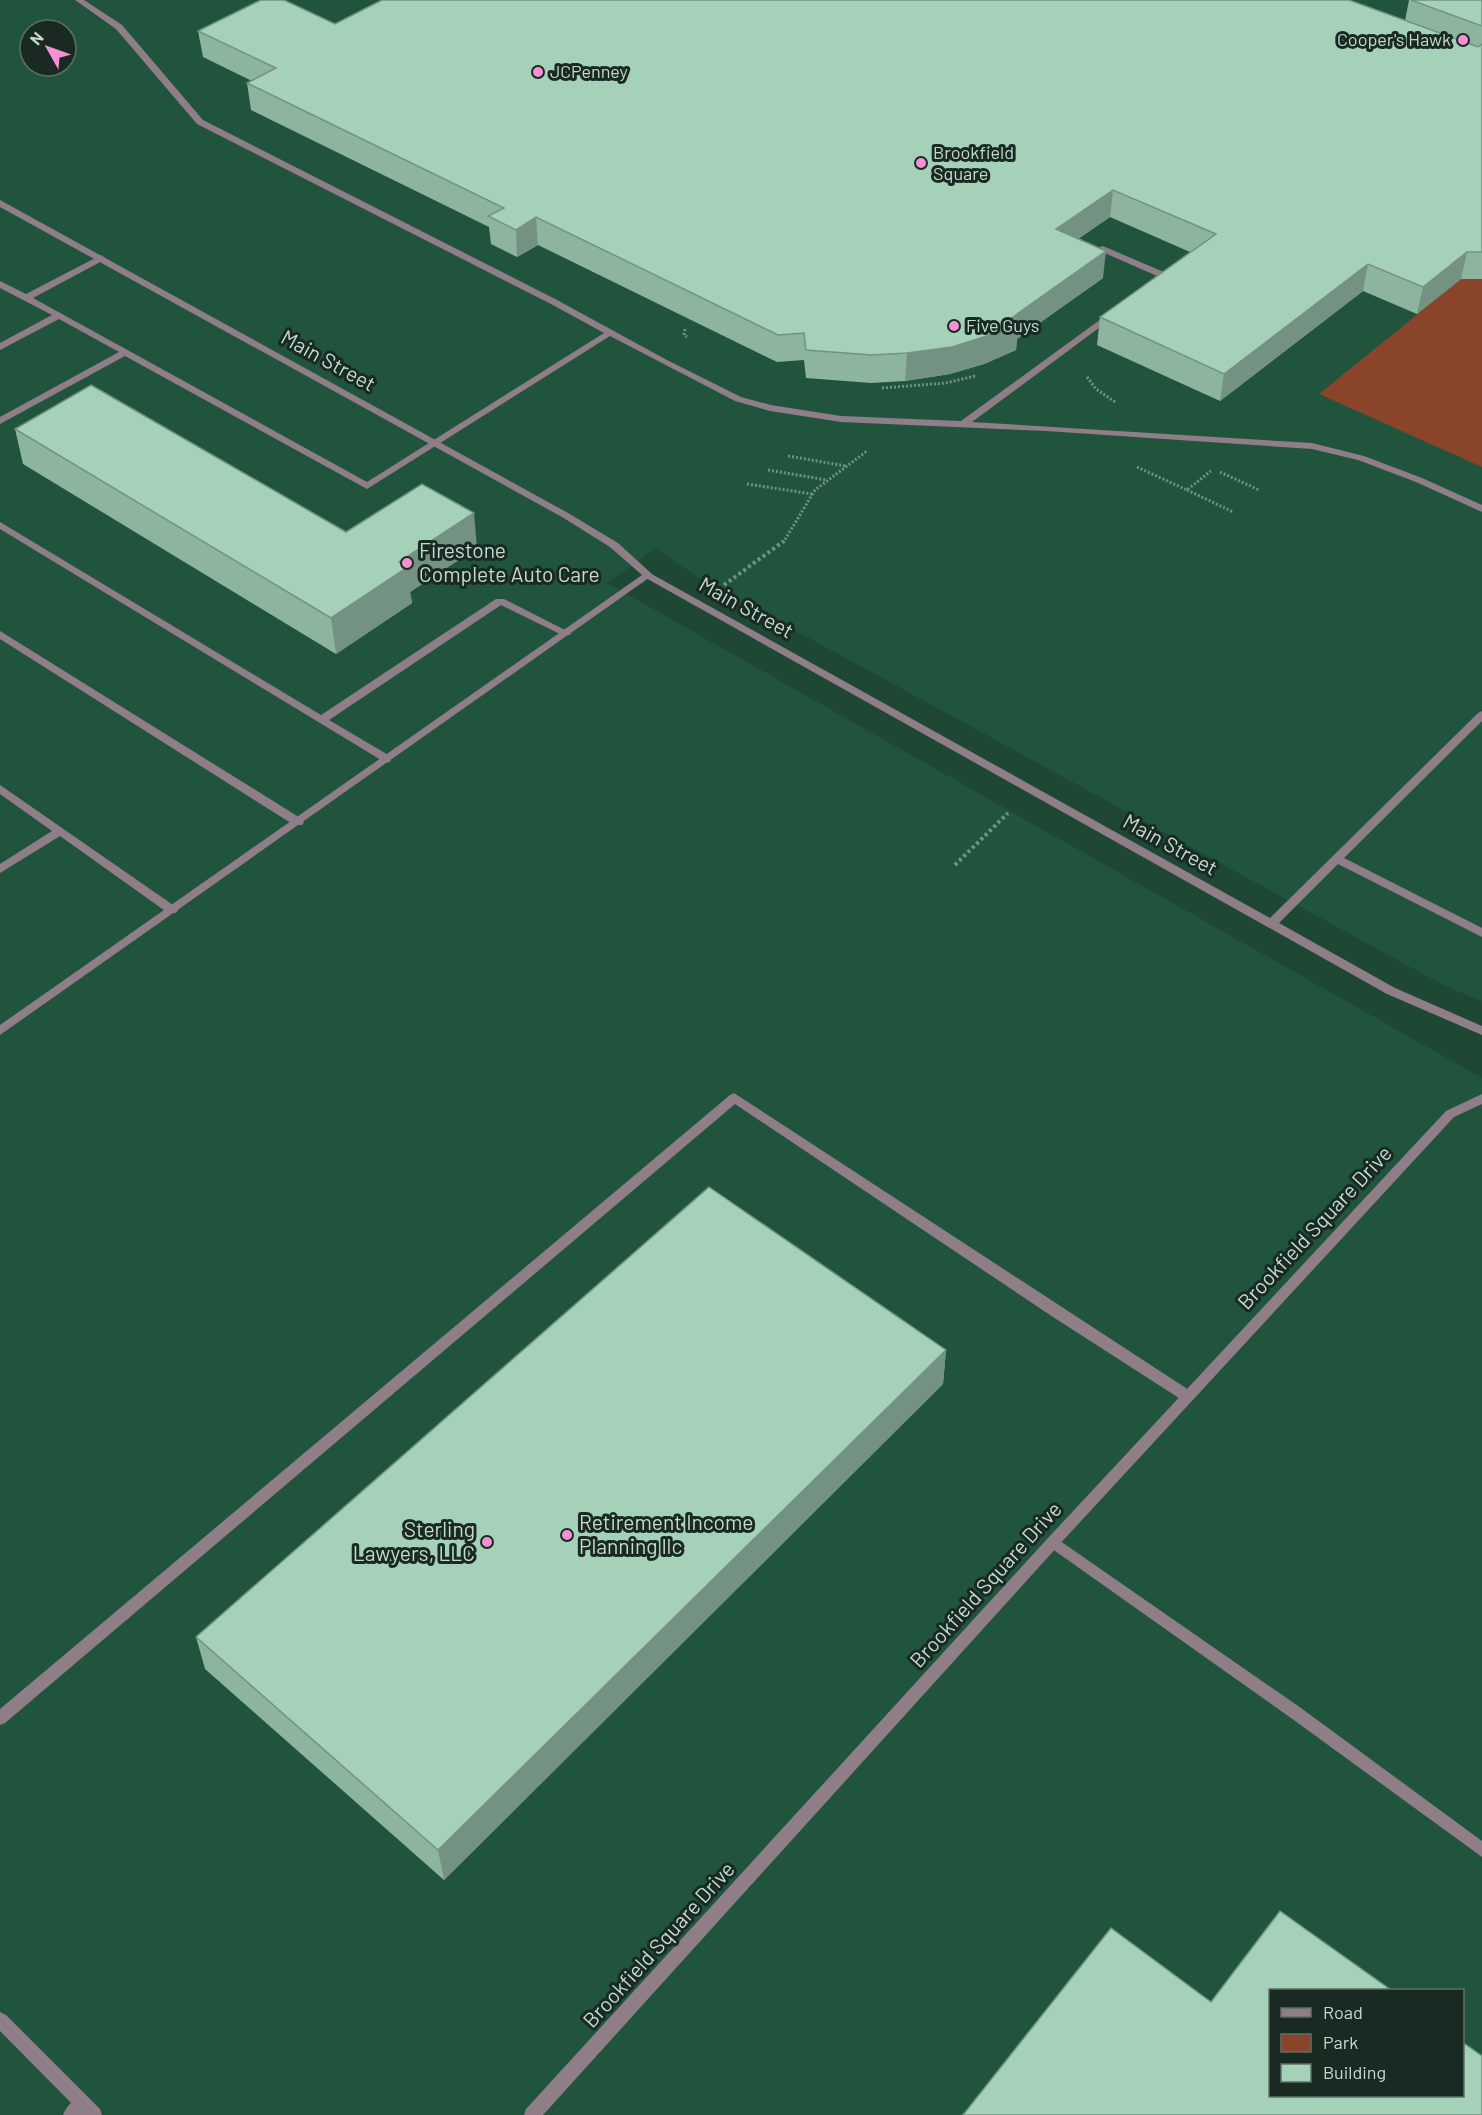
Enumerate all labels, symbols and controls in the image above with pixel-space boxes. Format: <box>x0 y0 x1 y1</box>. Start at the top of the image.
north arrow <box>18 18 78 78</box>
text: N <box>25 28 47 48</box>
place label: Cooper's Hawk <box>1337 28 1451 50</box>
marker: Cooper's Hawk <box>1456 33 1470 47</box>
place label: JCPenney <box>550 60 628 82</box>
marker: JCPenney <box>531 65 545 79</box>
place label: Brookfield Square <box>933 141 1014 184</box>
marker: Brookfield Square <box>914 156 928 170</box>
place label: Five Guys <box>966 314 1039 336</box>
marker: Five Guys <box>947 319 961 333</box>
street label: Main Street <box>277 324 380 396</box>
place label: Firestone Complete Auto Care <box>419 537 600 586</box>
marker: Firestone Complete Auto Care <box>400 556 414 570</box>
street label: Main Street <box>695 571 798 643</box>
street label: Main Street <box>1119 808 1222 880</box>
street label: Brookfield Square Drive <box>1232 1140 1396 1314</box>
street label: Brookfield Square Drive <box>904 1496 1066 1672</box>
place label: Retirement Income Planning llc <box>579 1509 753 1558</box>
place label: Sterling Lawyers, LLC <box>353 1516 475 1565</box>
marker: Retirement Income Planning llc <box>560 1528 574 1542</box>
marker: Sterling Lawyers, LLC <box>480 1535 494 1549</box>
street label: Brookfield Square Drive <box>577 1856 739 2032</box>
legend <box>1269 1989 1464 2097</box>
text: Road <box>1323 2001 1363 2023</box>
text: Park <box>1323 2031 1358 2053</box>
text: Building <box>1323 2061 1386 2083</box>

